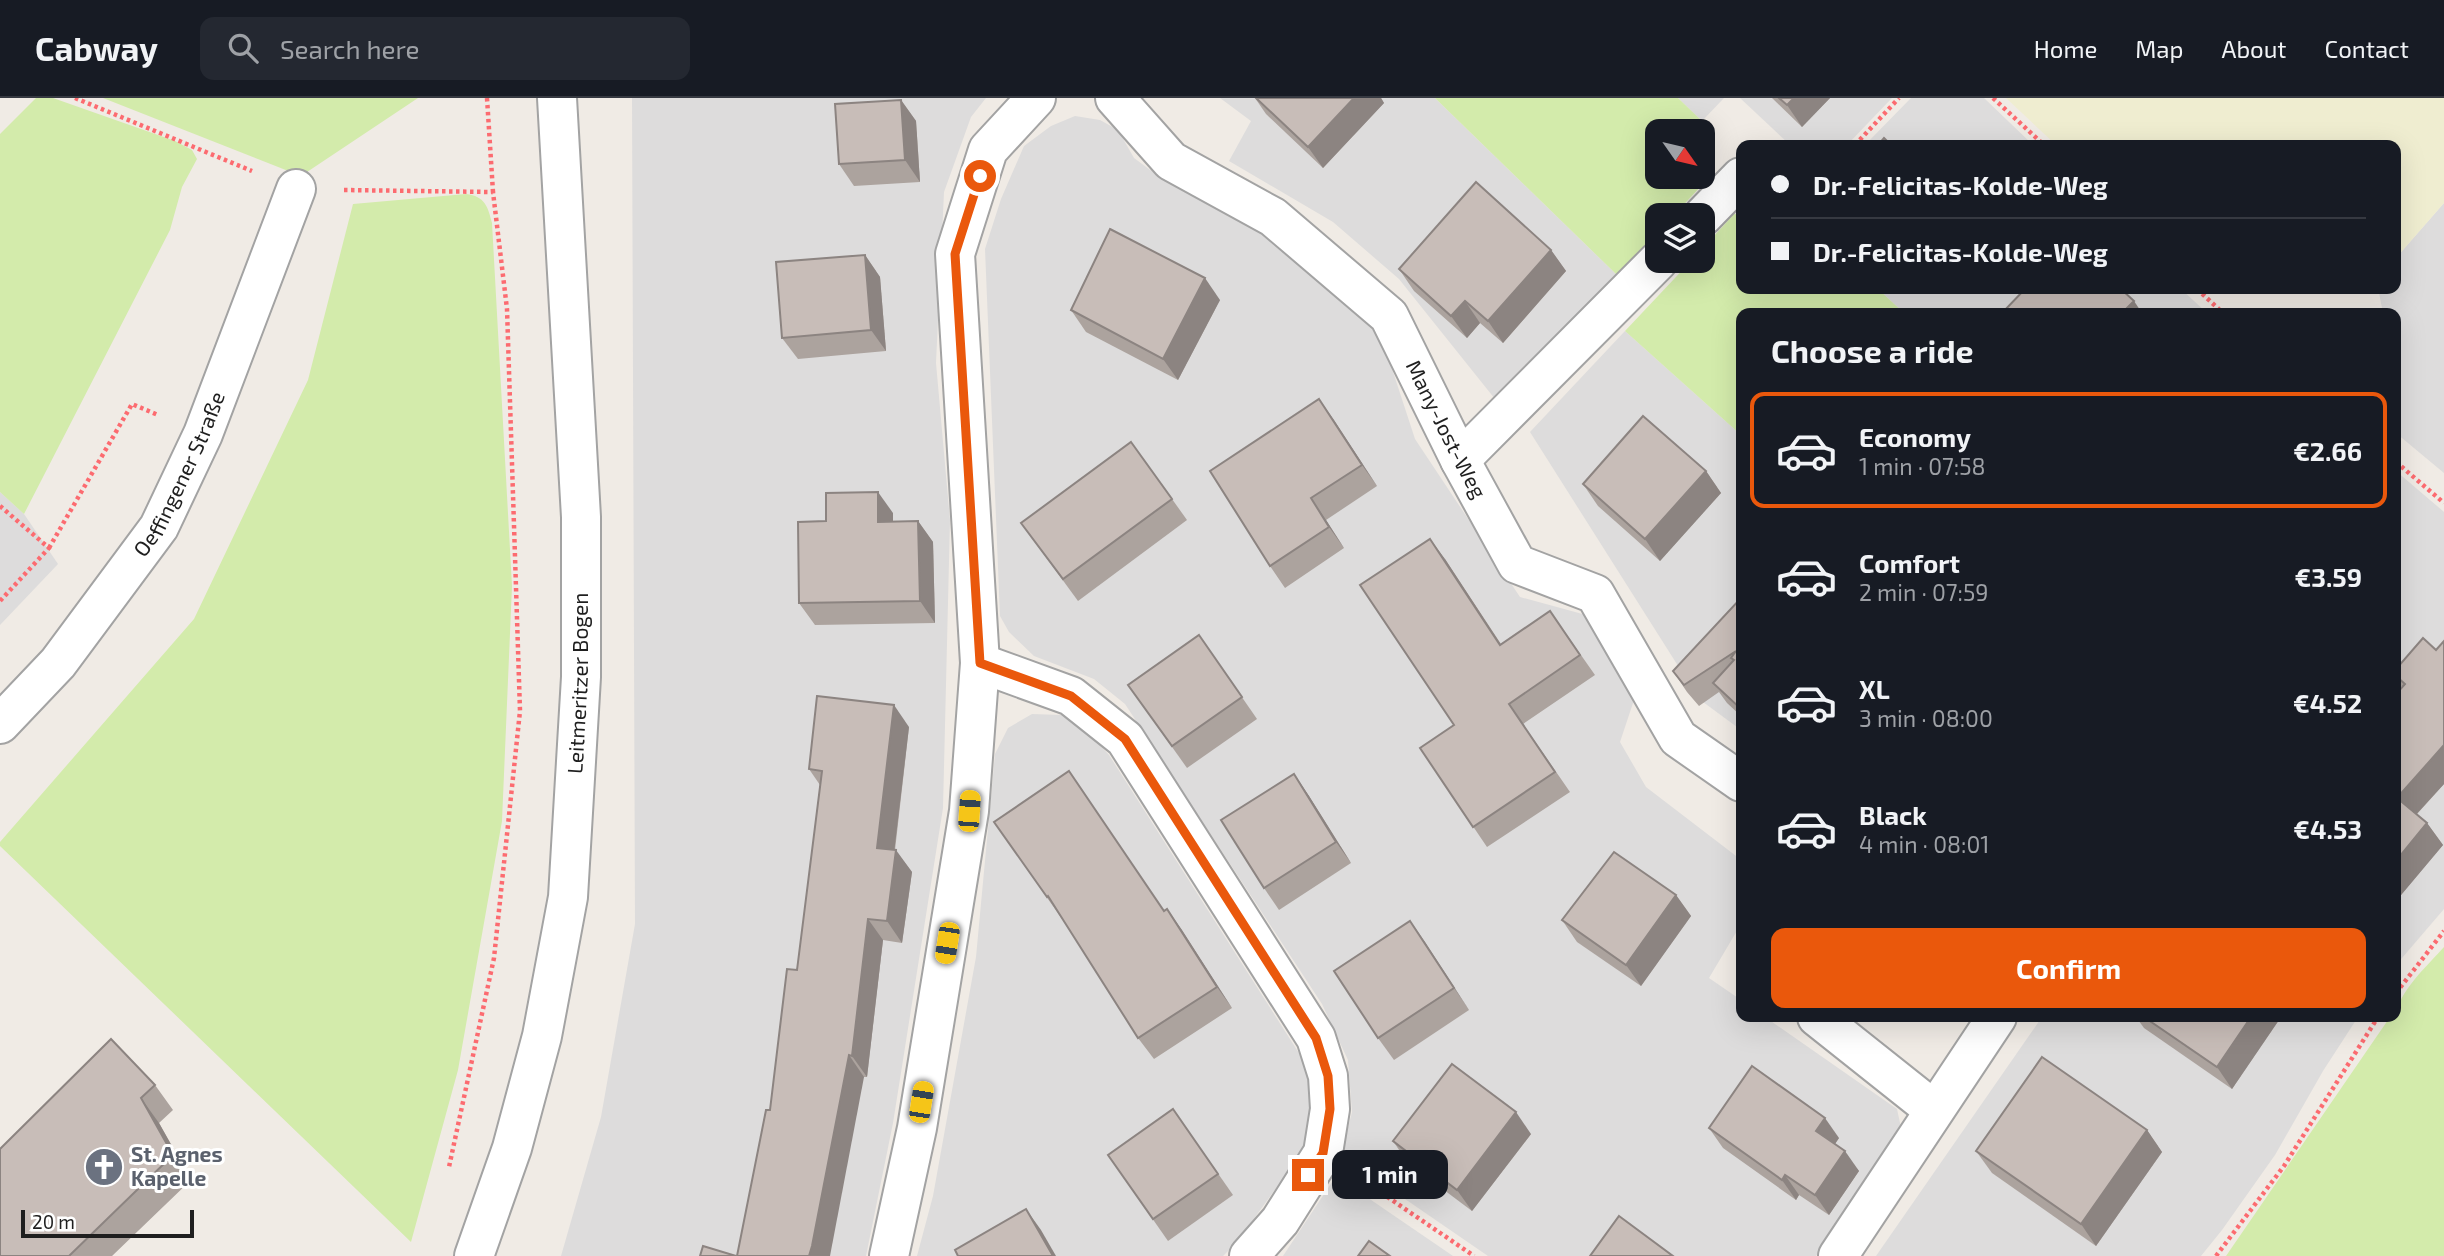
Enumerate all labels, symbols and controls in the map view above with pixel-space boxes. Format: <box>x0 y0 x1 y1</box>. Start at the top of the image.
search box <box>200 17 690 80</box>
text: Cabway <box>35 28 158 68</box>
icon: search <box>224 29 262 67</box>
text: Search here <box>280 33 420 64</box>
text: Home <box>2034 34 2097 63</box>
text: Map <box>2135 34 2183 63</box>
text: About <box>2221 34 2287 63</box>
text: Contact <box>2325 34 2409 63</box>
north arrow <box>1645 119 1715 189</box>
map controls <box>1645 119 1715 273</box>
route start <box>964 160 996 192</box>
text: Dr.-Felicitas-Kolde-Weg <box>1813 169 2108 200</box>
button: layers <box>1645 203 1715 273</box>
text: Dr.-Felicitas-Kolde-Weg <box>1813 236 2108 267</box>
text: Choose a ride <box>1771 331 1974 369</box>
street label: Many-Jost-Weg <box>1402 356 1493 502</box>
street label: Oeffingener Straße <box>127 388 229 561</box>
icon: car <box>1775 419 1838 482</box>
text: Economy <box>1859 421 1971 452</box>
text: €2.66 <box>2293 435 2362 466</box>
text: 1 min · 07:58 <box>1859 452 1986 480</box>
icon: car <box>1775 545 1838 608</box>
text: Comfort <box>1859 547 1960 578</box>
text: €3.59 <box>2295 561 2362 592</box>
text: 2 min · 07:59 <box>1859 578 1989 606</box>
street label: Leitmeritzer Bogen <box>561 593 592 774</box>
icon: car <box>1775 671 1838 734</box>
text: XL <box>1859 673 1890 704</box>
text: €4.52 <box>2293 687 2362 718</box>
text: 3 min · 08:00 <box>1859 704 1993 732</box>
car <box>958 789 981 833</box>
icon: car <box>1775 797 1838 860</box>
text: Black <box>1859 799 1927 830</box>
text: €4.53 <box>2293 813 2362 844</box>
text: 4 min · 08:01 <box>1859 830 1989 858</box>
car <box>934 921 961 965</box>
button: Confirm <box>1771 928 2366 1008</box>
car <box>908 1080 935 1124</box>
place label: St. Agnes Kapelle <box>131 1141 223 1190</box>
church icon: St. Agnes Kapelle <box>83 1146 125 1188</box>
callout: 1 min <box>1332 1150 1448 1200</box>
route end <box>1292 1159 1324 1191</box>
text: 1 min <box>1362 1160 1418 1188</box>
scale bar <box>21 1207 194 1239</box>
text: 20 m <box>32 1210 75 1233</box>

